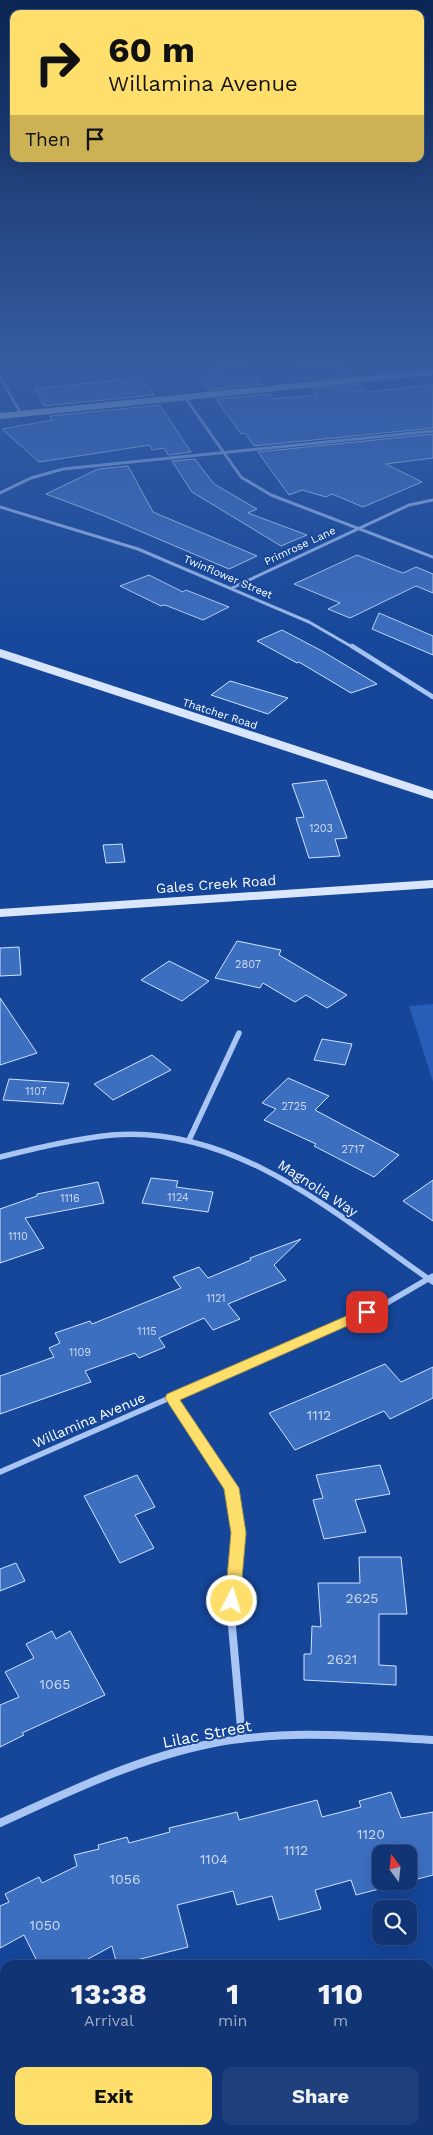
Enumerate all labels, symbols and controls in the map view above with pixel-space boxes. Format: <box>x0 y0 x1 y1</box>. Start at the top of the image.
text: 60 m <box>108 29 195 71</box>
icon: right <box>25 30 90 95</box>
text: Willamina Avenue <box>108 71 298 96</box>
icon: arrive <box>81 125 109 153</box>
text: Then <box>25 128 71 151</box>
street label: Primrose Lane <box>262 524 338 568</box>
street label: Twinflower Street <box>182 552 275 602</box>
street label: Thatcher Road <box>181 696 259 732</box>
house number: 1203 <box>309 822 333 835</box>
street label: Gales Creek Road <box>155 872 277 896</box>
house number: 2807 <box>235 958 261 971</box>
house number: 1107 <box>25 1085 47 1098</box>
house number: 2725 <box>281 1100 307 1113</box>
house number: 2717 <box>342 1143 364 1156</box>
street label: Magnolia Way <box>275 1156 362 1220</box>
house number: 1124 <box>167 1191 189 1204</box>
house number: 1116 <box>60 1192 80 1205</box>
house number: 1110 <box>8 1230 28 1243</box>
pin <box>346 1291 388 1333</box>
house number: 1121 <box>206 1292 226 1305</box>
icon: arrive <box>353 1298 381 1326</box>
house number: 1115 <box>137 1325 157 1338</box>
house number: 1109 <box>69 1346 91 1359</box>
street label: Willamina Avenue <box>30 1389 148 1451</box>
house number: 1112 <box>307 1407 331 1423</box>
position arrow <box>205 1574 257 1626</box>
house number: 2625 <box>346 1590 378 1606</box>
house number: 2621 <box>327 1651 357 1667</box>
house number: 1065 <box>40 1676 70 1692</box>
street label: Lilac Street <box>161 1716 253 1752</box>
house number: 1120 <box>357 1826 385 1842</box>
house number: 1112 <box>284 1842 308 1858</box>
north arrow <box>372 1845 418 1890</box>
map controls <box>372 1845 417 1945</box>
house number: 1104 <box>200 1851 228 1867</box>
house number: 1056 <box>110 1871 140 1887</box>
button: search <box>372 1900 417 1945</box>
house number: 1050 <box>29 1917 61 1933</box>
text: 13:38 <box>71 1976 147 2011</box>
text: 1 <box>226 1976 239 2011</box>
text: 110 <box>318 1976 363 2011</box>
text: Arrival <box>84 2011 134 2030</box>
text: min <box>218 2011 247 2030</box>
text: m <box>333 2011 348 2030</box>
button: Exit <box>15 2067 212 2125</box>
button: Share <box>222 2067 419 2125</box>

